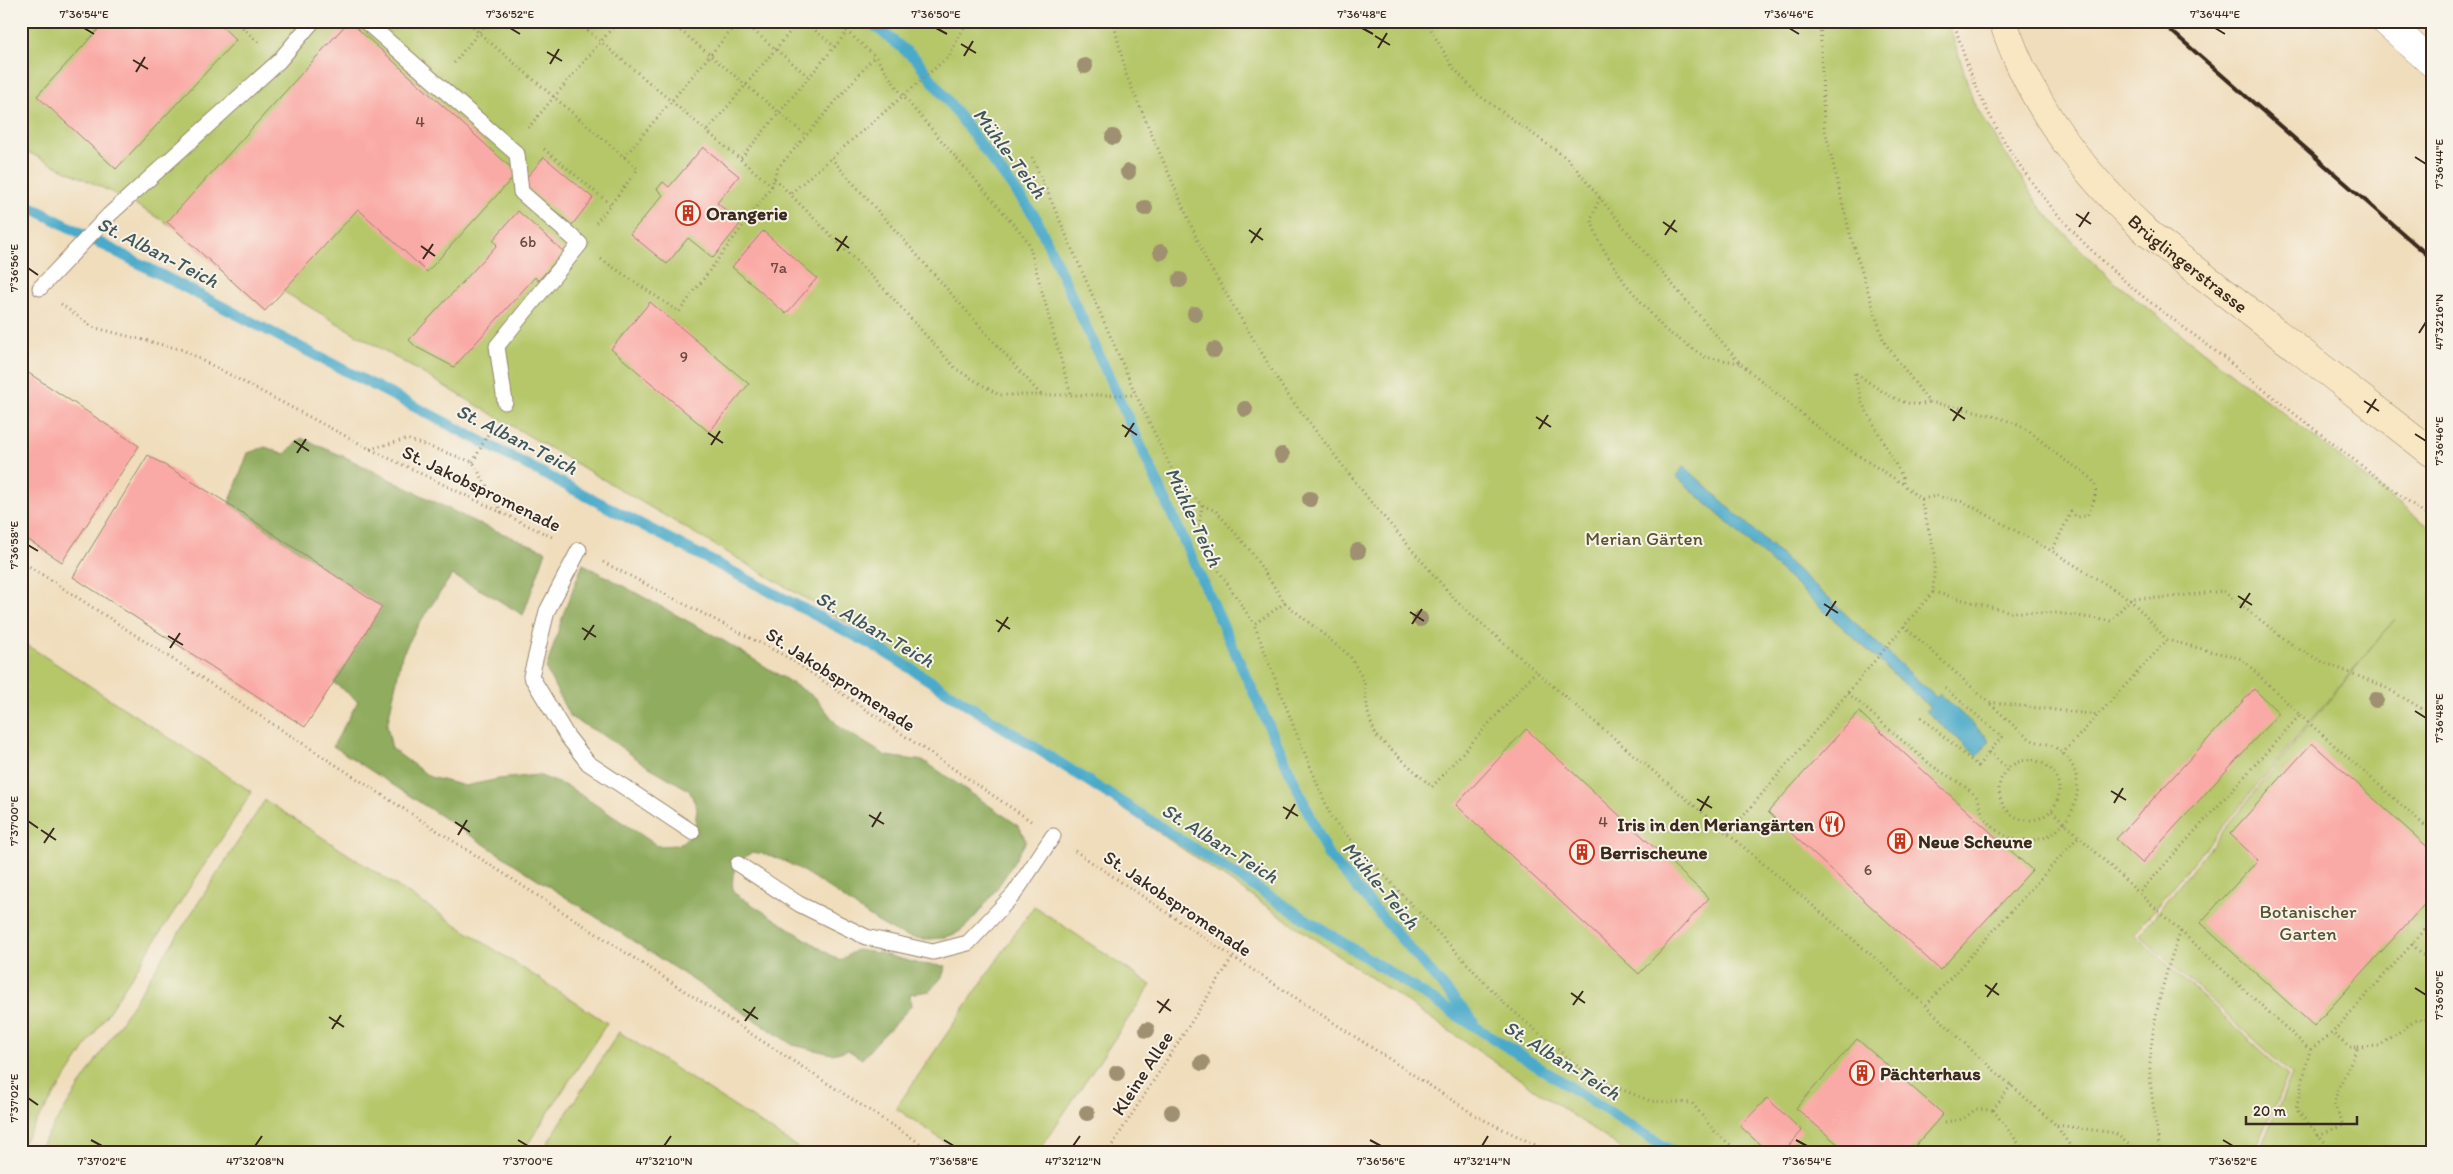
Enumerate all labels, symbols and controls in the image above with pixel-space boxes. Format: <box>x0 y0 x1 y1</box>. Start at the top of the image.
text: 7°36'54"E <box>59 7 109 21</box>
text: 7°36'52"E <box>486 7 534 21</box>
text: 7°36'50"E <box>911 7 961 21</box>
text: 7°36'48"E <box>1337 7 1387 21</box>
text: 7°36'46"E <box>1764 7 1814 21</box>
text: 7°36'44"E <box>2190 7 2240 21</box>
water label: Mühle-Teich <box>968 103 1052 203</box>
house number: 4 <box>415 112 425 131</box>
text: 7°36'44"E <box>2432 139 2446 189</box>
building icon: Orangerie <box>675 200 701 226</box>
place label: Orangerie <box>706 202 788 225</box>
street label: Brüglingerstrasse <box>2123 209 2252 318</box>
water label: St. Alban-Teich <box>94 211 223 293</box>
house number: 6b <box>520 232 536 251</box>
text: 7°36'56"E <box>7 243 21 292</box>
house number: 7a <box>771 258 788 277</box>
text: 47°32'16"N <box>2432 294 2446 350</box>
house number: 9 <box>680 347 688 366</box>
water label: St. Alban-Teich <box>453 398 582 480</box>
text: 7°36'46"E <box>2432 416 2446 466</box>
street label: St. Jakobspromenade <box>399 440 565 537</box>
water label: Mühle-Teich <box>1161 464 1228 571</box>
text: 7°36'58"E <box>7 520 21 569</box>
park label: Merian Gärten <box>1585 527 1703 550</box>
water label: St. Alban-Teich <box>812 586 939 673</box>
street label: St. Jakobspromenade <box>762 622 920 736</box>
text: 7°36'48"E <box>2432 693 2446 743</box>
text: 7°37'00"E <box>7 796 21 846</box>
water label: St. Alban-Teich <box>1158 798 1283 888</box>
restaurant icon: Iris in den Meriangärten <box>1819 811 1845 837</box>
house number: 4 <box>1598 812 1608 831</box>
place label: Iris in den Meriangärten <box>1617 813 1815 836</box>
building icon: Neue Scheune <box>1887 828 1913 854</box>
place label: Neue Scheune <box>1918 830 2032 853</box>
water label: Mühle-Teich <box>1338 836 1425 934</box>
building icon: Berrischeune <box>1569 839 1595 865</box>
place label: Berrischeune <box>1600 841 1708 864</box>
street label: St. Jakobspromenade <box>1099 845 1256 962</box>
house number: 6 <box>1864 860 1872 879</box>
park label: Botanischer Garten <box>2259 900 2357 945</box>
text: 7°36'50"E <box>2432 970 2446 1020</box>
water label: St. Alban-Teich <box>1500 1015 1625 1105</box>
street label: Kleine Allee <box>1107 1027 1178 1120</box>
building icon: Pächterhaus <box>1849 1060 1875 1086</box>
place label: Pächterhaus <box>1880 1062 1981 1085</box>
text: 7°37'02"E <box>7 1073 21 1122</box>
scale bar <box>2246 1094 2357 1126</box>
text: 20 m <box>2253 1102 2287 1120</box>
text: 7°37'02"E <box>78 1154 127 1168</box>
text: 47°32'08"N <box>226 1154 284 1168</box>
text: 7°37'00"E <box>503 1154 553 1168</box>
text: 47°32'10"N <box>635 1154 693 1168</box>
text: 7°36'58"E <box>930 1154 979 1168</box>
text: 47°32'12"N <box>1045 1154 1101 1168</box>
text: 7°36'56"E <box>1357 1154 1406 1168</box>
text: 47°32'14"N <box>1453 1154 1511 1168</box>
text: 7°36'54"E <box>1782 1154 1832 1168</box>
text: 7°36'52"E <box>2209 1154 2257 1168</box>

